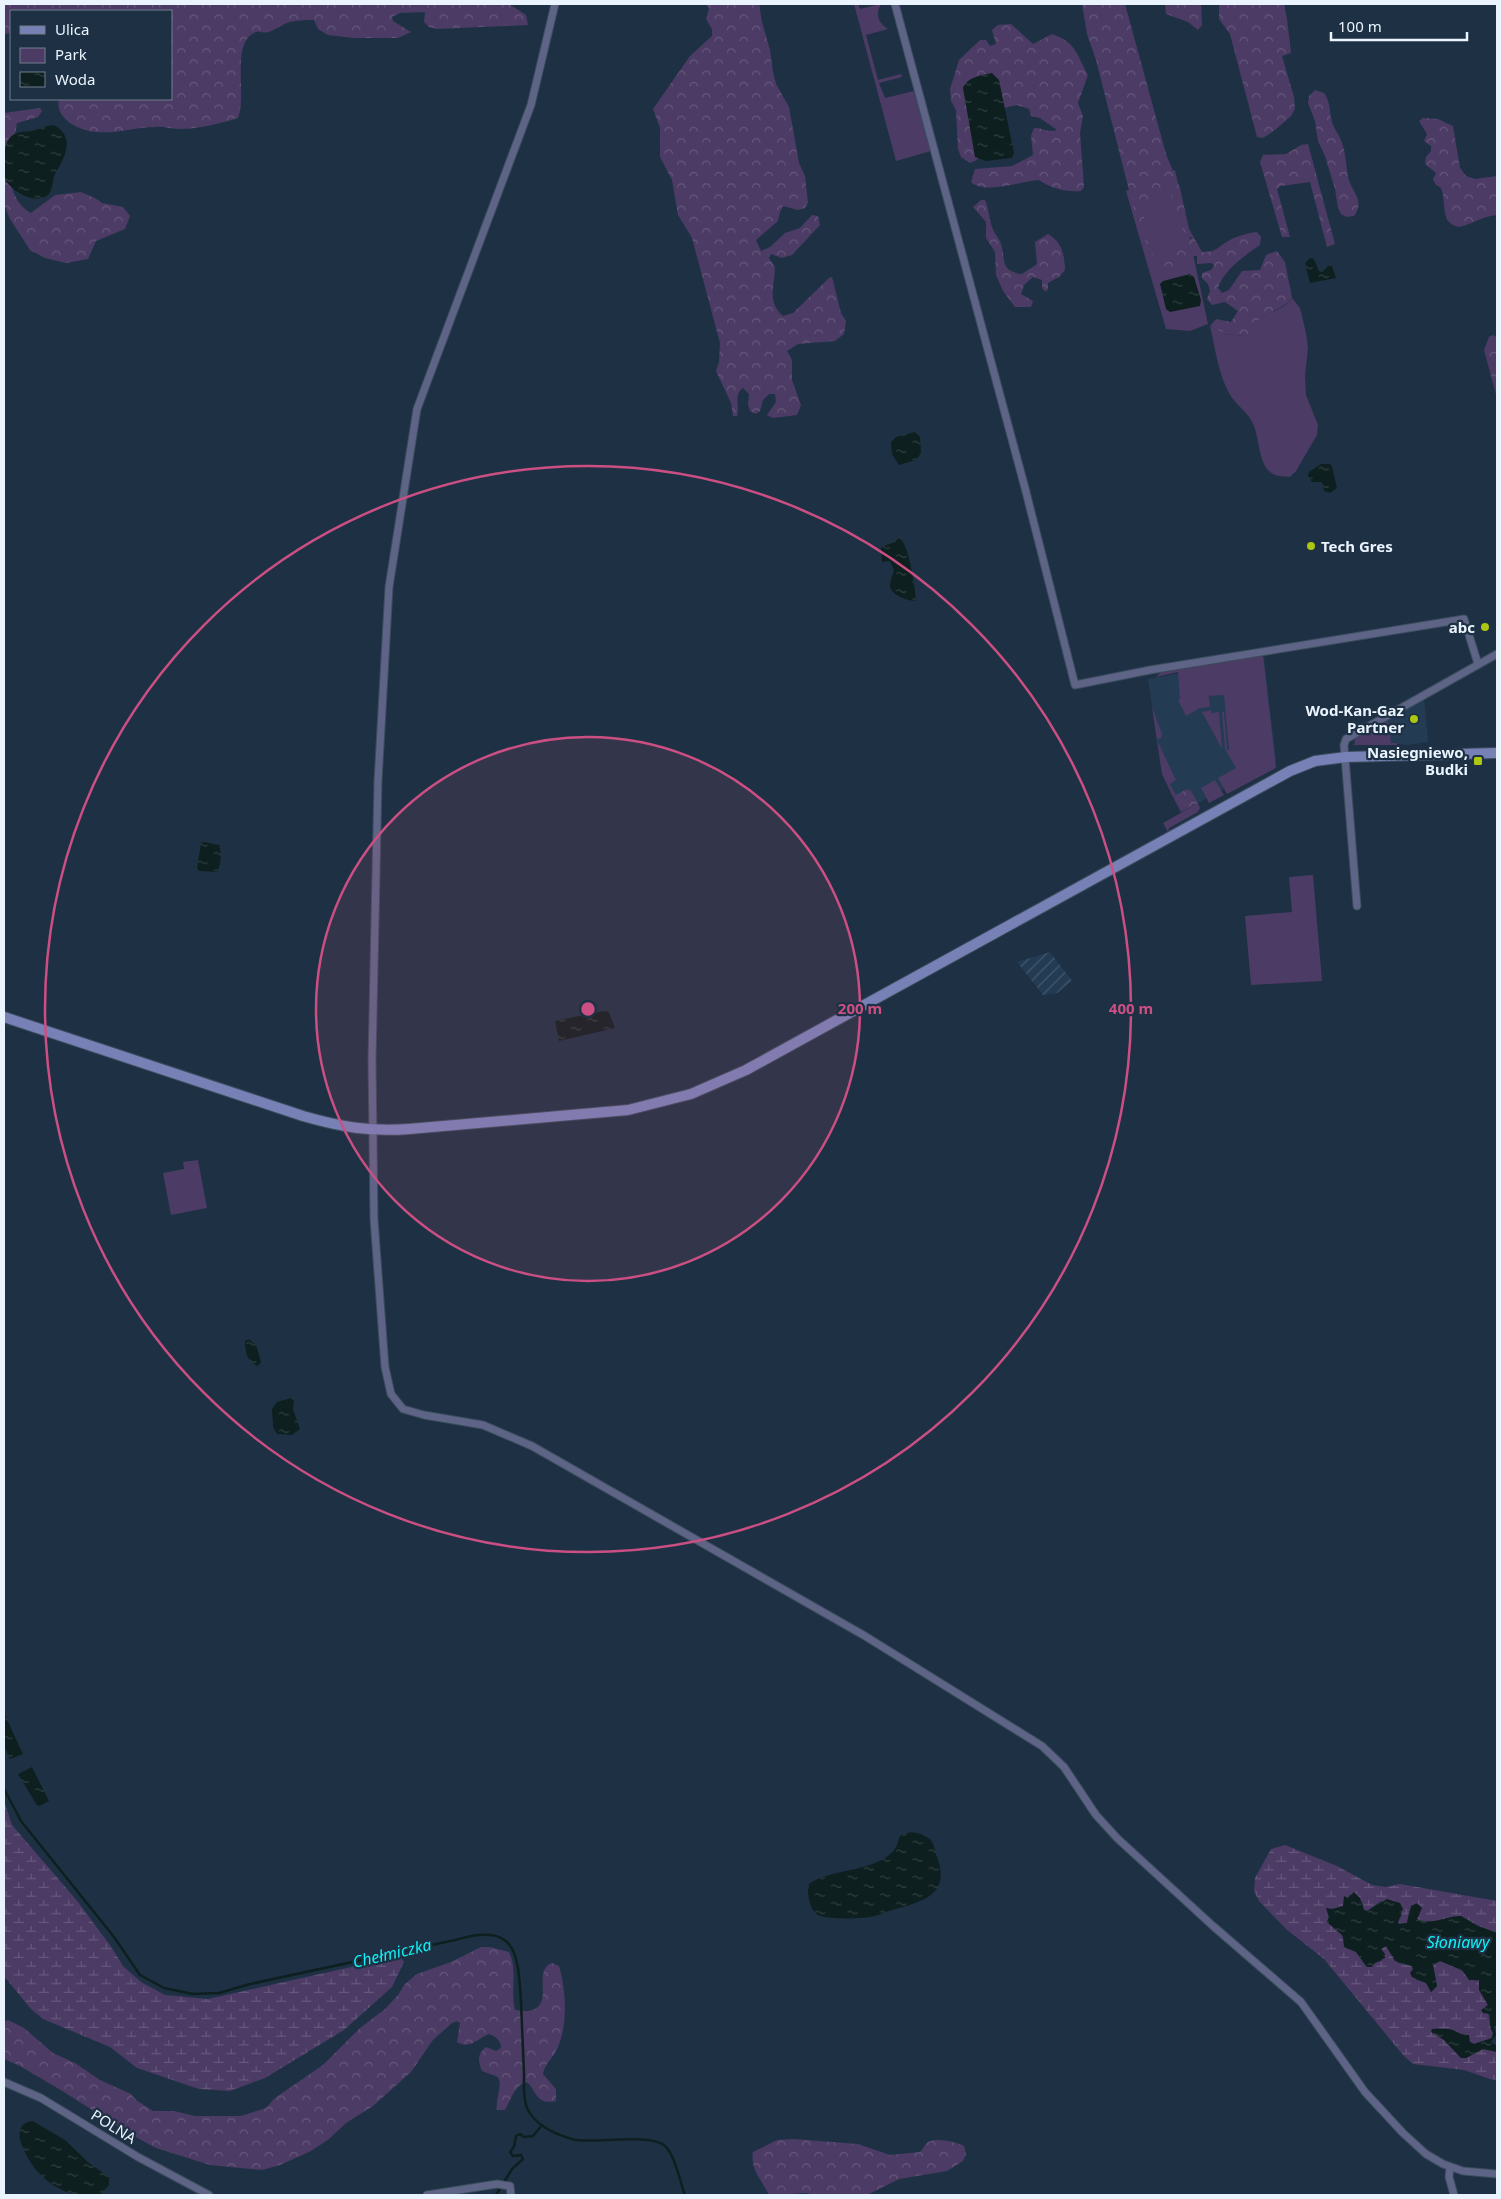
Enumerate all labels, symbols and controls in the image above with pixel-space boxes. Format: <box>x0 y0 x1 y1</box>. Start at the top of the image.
legend <box>10 10 172 100</box>
scale bar <box>1331 10 1467 42</box>
text: 100 m <box>1338 16 1382 36</box>
text: Ulica <box>55 19 89 39</box>
text: Park <box>55 44 87 64</box>
text: Woda <box>55 69 95 89</box>
place label: Tech Gres <box>1321 536 1393 556</box>
marker: Tech Gres <box>1305 540 1317 552</box>
place label: abc <box>1449 617 1475 637</box>
marker: abc <box>1479 621 1491 633</box>
place label: Wod-Kan-Gaz Partner <box>1305 700 1404 737</box>
marker: Wod-Kan-Gaz Partner <box>1408 713 1420 725</box>
place label: Nasiegniewo, Budki <box>1367 742 1468 779</box>
marker: Nasiegniewo, Budki <box>1472 755 1484 767</box>
text: 200 m <box>838 998 882 1018</box>
text: 400 m <box>1109 998 1153 1018</box>
centre of rings <box>579 1000 597 1018</box>
water label: Słoniawy <box>1427 1931 1491 1953</box>
water label: Chełmiczka <box>350 1933 434 1973</box>
street label: POLNA <box>88 2104 141 2148</box>

